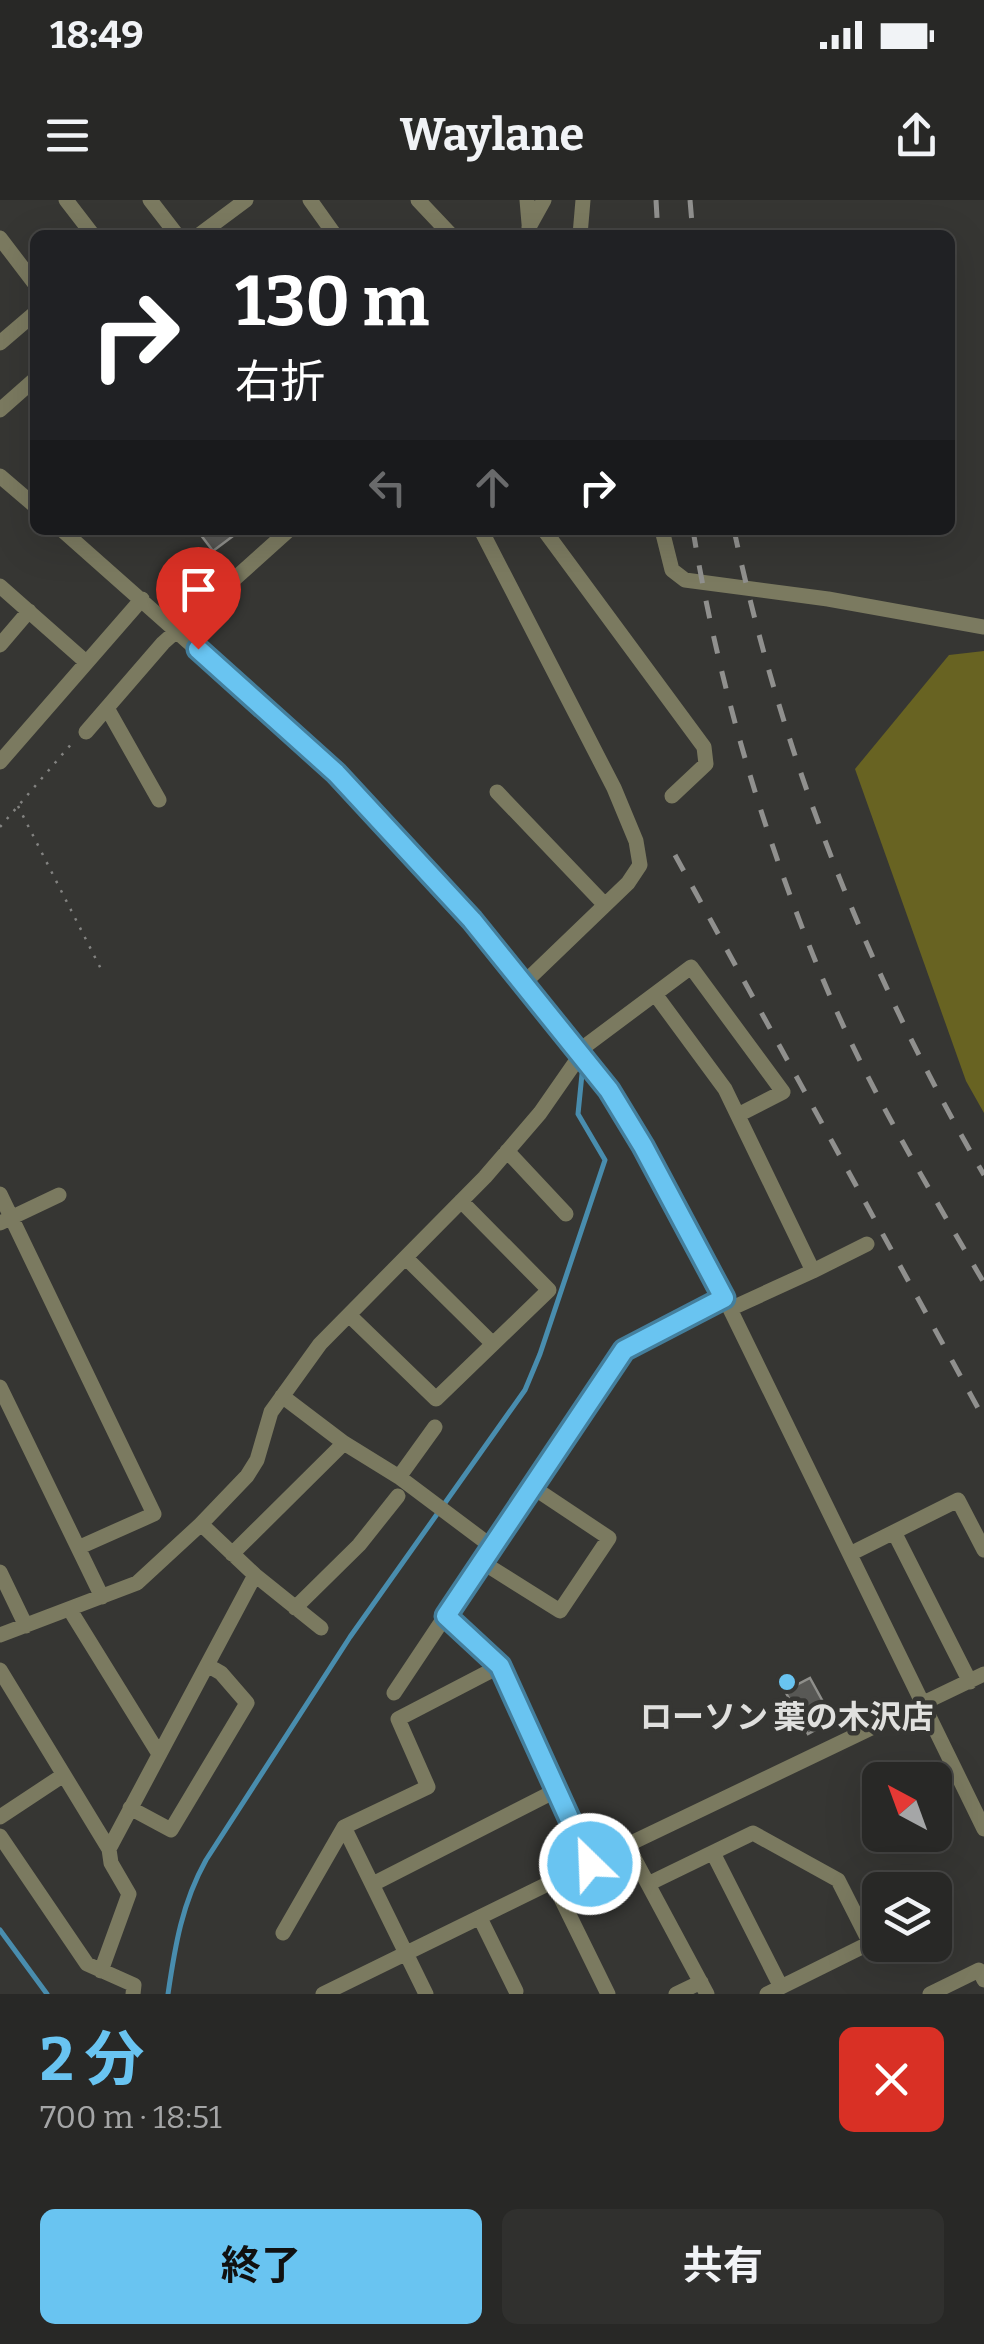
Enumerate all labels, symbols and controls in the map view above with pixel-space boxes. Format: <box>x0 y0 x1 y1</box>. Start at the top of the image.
text: 18:49 <box>50 12 144 58</box>
icon: menu <box>40 108 95 163</box>
text: Waylane <box>400 108 584 162</box>
icon: share <box>889 108 944 163</box>
text: 130 m <box>235 260 429 344</box>
icon: right <box>70 270 200 400</box>
text: 右折 <box>235 355 325 409</box>
icon: left <box>360 460 415 515</box>
icon: ahead <box>465 460 520 515</box>
icon: right <box>570 460 625 515</box>
pin <box>156 547 241 650</box>
icon: arrive <box>171 562 226 617</box>
marker: ローソン 葉の木沢店 <box>776 1671 798 1693</box>
place label: ローソン 葉の木沢店 <box>640 1698 934 1736</box>
north arrow <box>862 1762 952 1852</box>
map controls <box>862 1762 952 1962</box>
position arrow <box>538 1812 642 1916</box>
button: layers <box>862 1872 952 1962</box>
text: 2 分 <box>40 2024 145 2096</box>
button: close <box>839 2027 944 2132</box>
text: 700 m · 18:51 <box>40 2098 222 2136</box>
button: 終了 <box>40 2209 482 2324</box>
button: 共有 <box>502 2209 944 2324</box>

